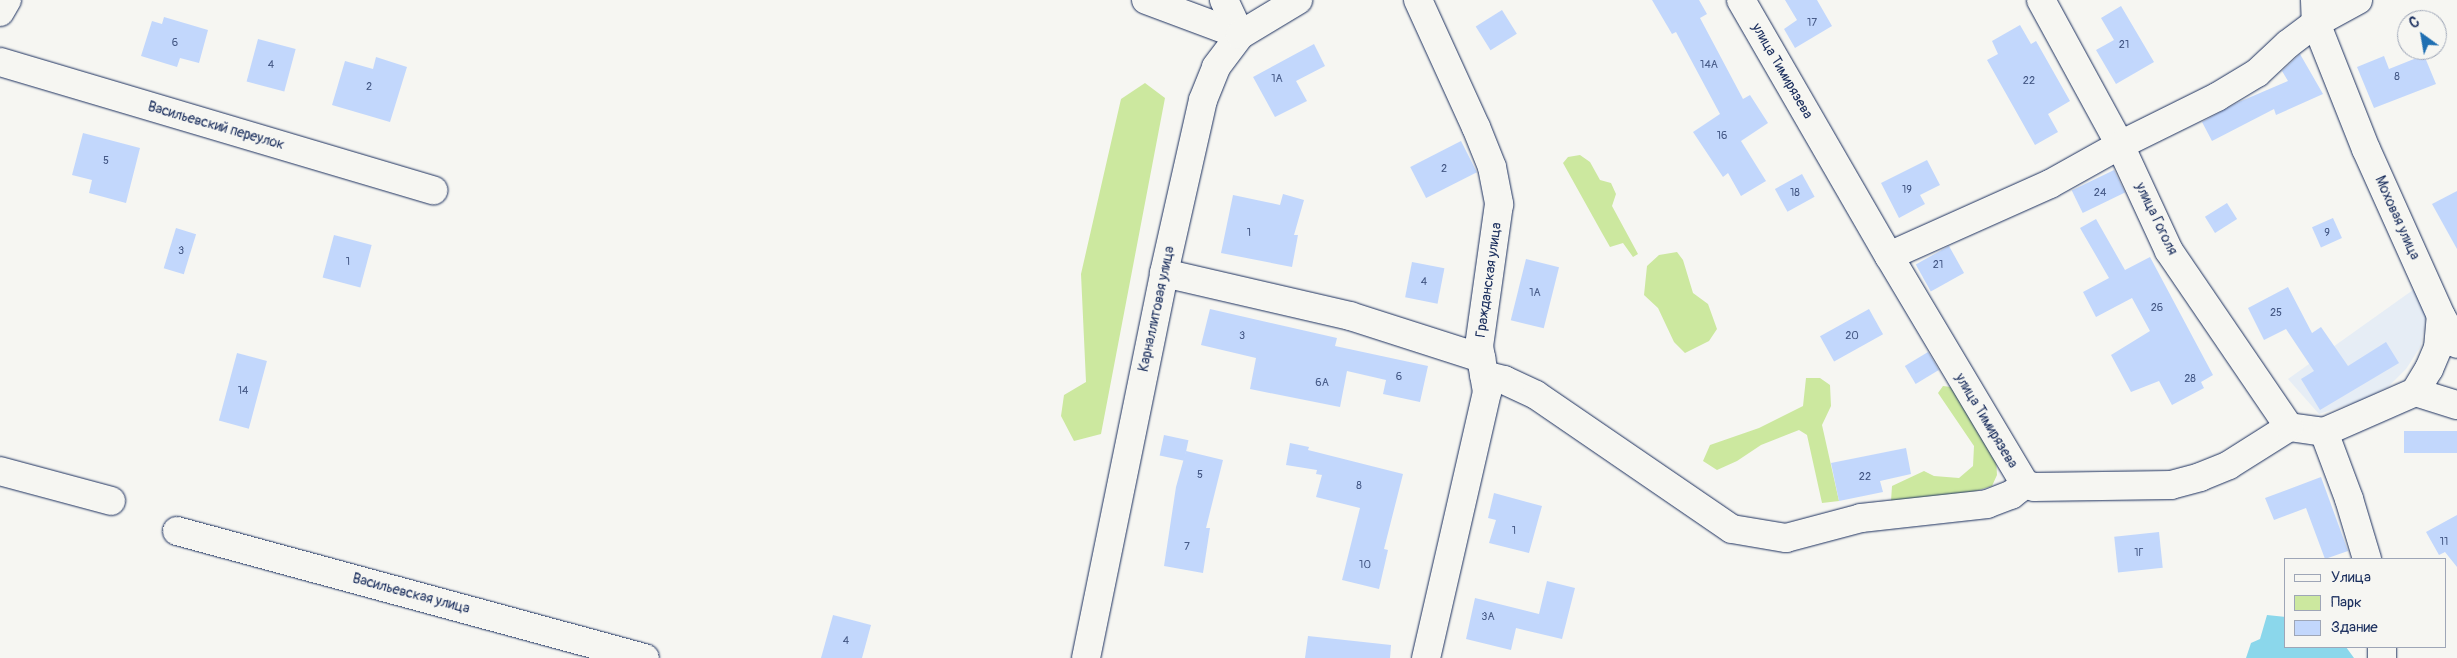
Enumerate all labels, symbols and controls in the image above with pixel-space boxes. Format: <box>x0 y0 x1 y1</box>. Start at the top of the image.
north arrow <box>2397 10 2447 60</box>
text: С <box>2406 13 2422 32</box>
house number: 17 <box>1807 16 1817 30</box>
street label: улица Тимирязева <box>1748 20 1816 122</box>
house number: 6 <box>172 36 178 50</box>
house number: 21 <box>2119 38 2129 52</box>
house number: 4 <box>268 58 274 72</box>
house number: 14А <box>1700 58 1718 72</box>
house number: 8 <box>2394 70 2400 84</box>
house number: 1А <box>1271 72 1283 86</box>
house number: 22 <box>2023 74 2035 88</box>
house number: 2 <box>366 80 372 94</box>
street label: Васильевский переулок <box>146 98 286 154</box>
house number: 16 <box>1717 129 1727 143</box>
house number: 5 <box>103 154 109 168</box>
house number: 2 <box>1441 162 1447 176</box>
street label: Моховая улица <box>2371 173 2423 263</box>
street label: улица Гоголя <box>2131 180 2181 258</box>
house number: 19 <box>1902 183 1912 197</box>
house number: 18 <box>1790 186 1800 200</box>
house number: 24 <box>2094 186 2106 200</box>
street label: Гражданская улица <box>1473 221 1505 339</box>
house number: 1 <box>1247 226 1251 240</box>
house number: 9 <box>2324 226 2330 240</box>
house number: 3 <box>178 244 184 258</box>
street label: Карналлитовая улица <box>1135 245 1179 373</box>
house number: 1 <box>346 255 350 269</box>
house number: 21 <box>1933 258 1943 272</box>
house number: 4 <box>1421 275 1427 289</box>
house number: 1А <box>1529 286 1541 300</box>
house number: 26 <box>2151 301 2163 315</box>
house number: 25 <box>2270 306 2282 320</box>
house number: 3 <box>1239 329 1245 343</box>
house number: 20 <box>1845 329 1859 343</box>
house number: 6 <box>1396 370 1402 384</box>
street label: улица Тимирязева <box>1951 371 2021 471</box>
house number: 28 <box>2184 372 2196 386</box>
house number: 6А <box>1315 376 1329 390</box>
house number: 14 <box>238 384 248 398</box>
house number: 5 <box>1197 468 1203 482</box>
house number: 22 <box>1859 470 1871 484</box>
house number: 8 <box>1356 479 1362 493</box>
house number: 1 <box>1512 524 1516 538</box>
house number: 11 <box>2440 535 2448 549</box>
house number: 7 <box>1184 540 1190 554</box>
house number: 1Г <box>2134 546 2144 560</box>
house number: 10 <box>1359 558 1371 572</box>
legend <box>2284 558 2447 648</box>
text: Улица <box>2331 568 2371 587</box>
street label: Васильевская улица <box>351 570 471 618</box>
text: Парк <box>2331 593 2362 612</box>
house number: 3А <box>1481 610 1495 624</box>
text: Здание <box>2331 618 2378 637</box>
house number: 4 <box>843 634 849 648</box>

